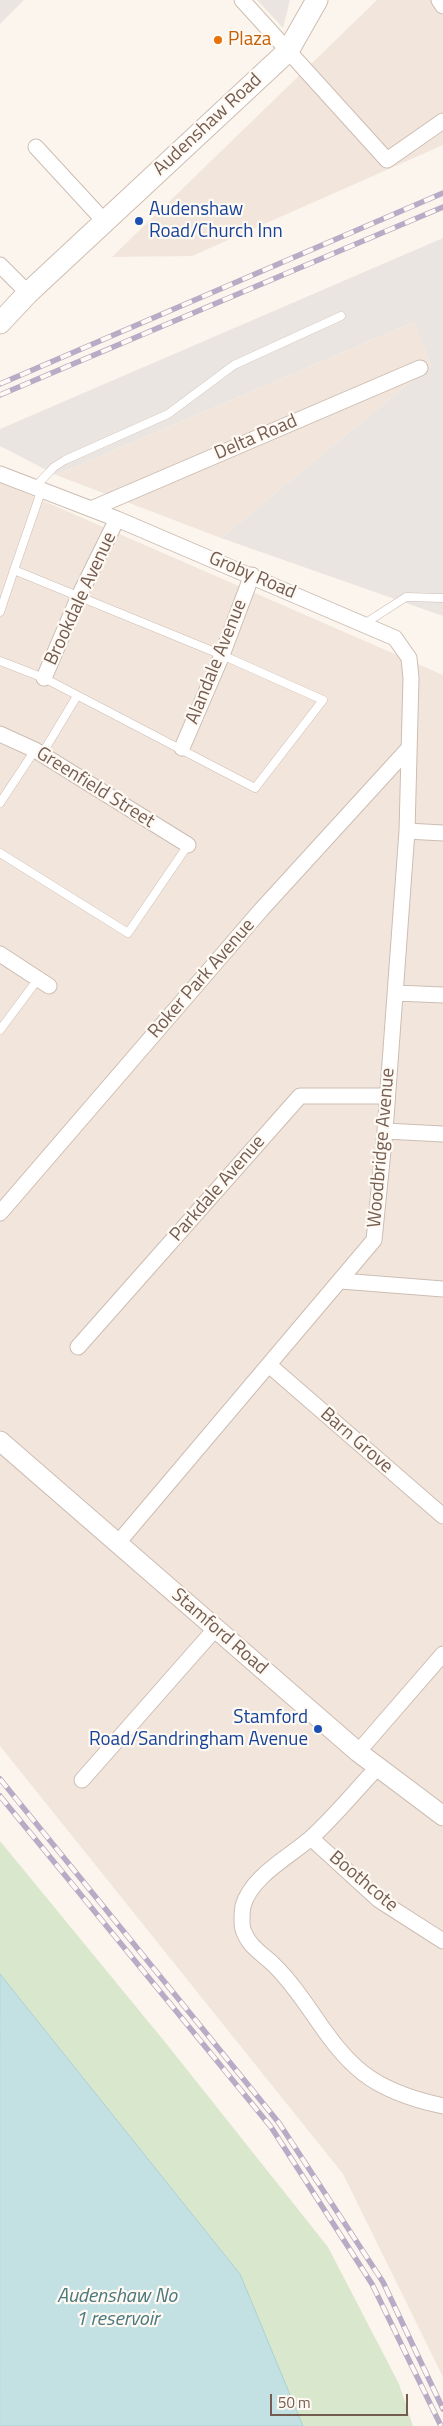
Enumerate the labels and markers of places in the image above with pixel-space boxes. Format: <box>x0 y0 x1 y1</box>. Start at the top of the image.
place label: Plaza <box>228 29 271 51</box>
marker: Plaza <box>212 34 224 46</box>
place label: Audenshaw Road/Church Inn <box>149 199 283 243</box>
marker: Audenshaw Road/Church Inn <box>133 215 145 227</box>
place label: Stamford Road/Sandringham Avenue <box>89 1707 308 1751</box>
marker: Stamford Road/Sandringham Avenue <box>312 1723 324 1735</box>

